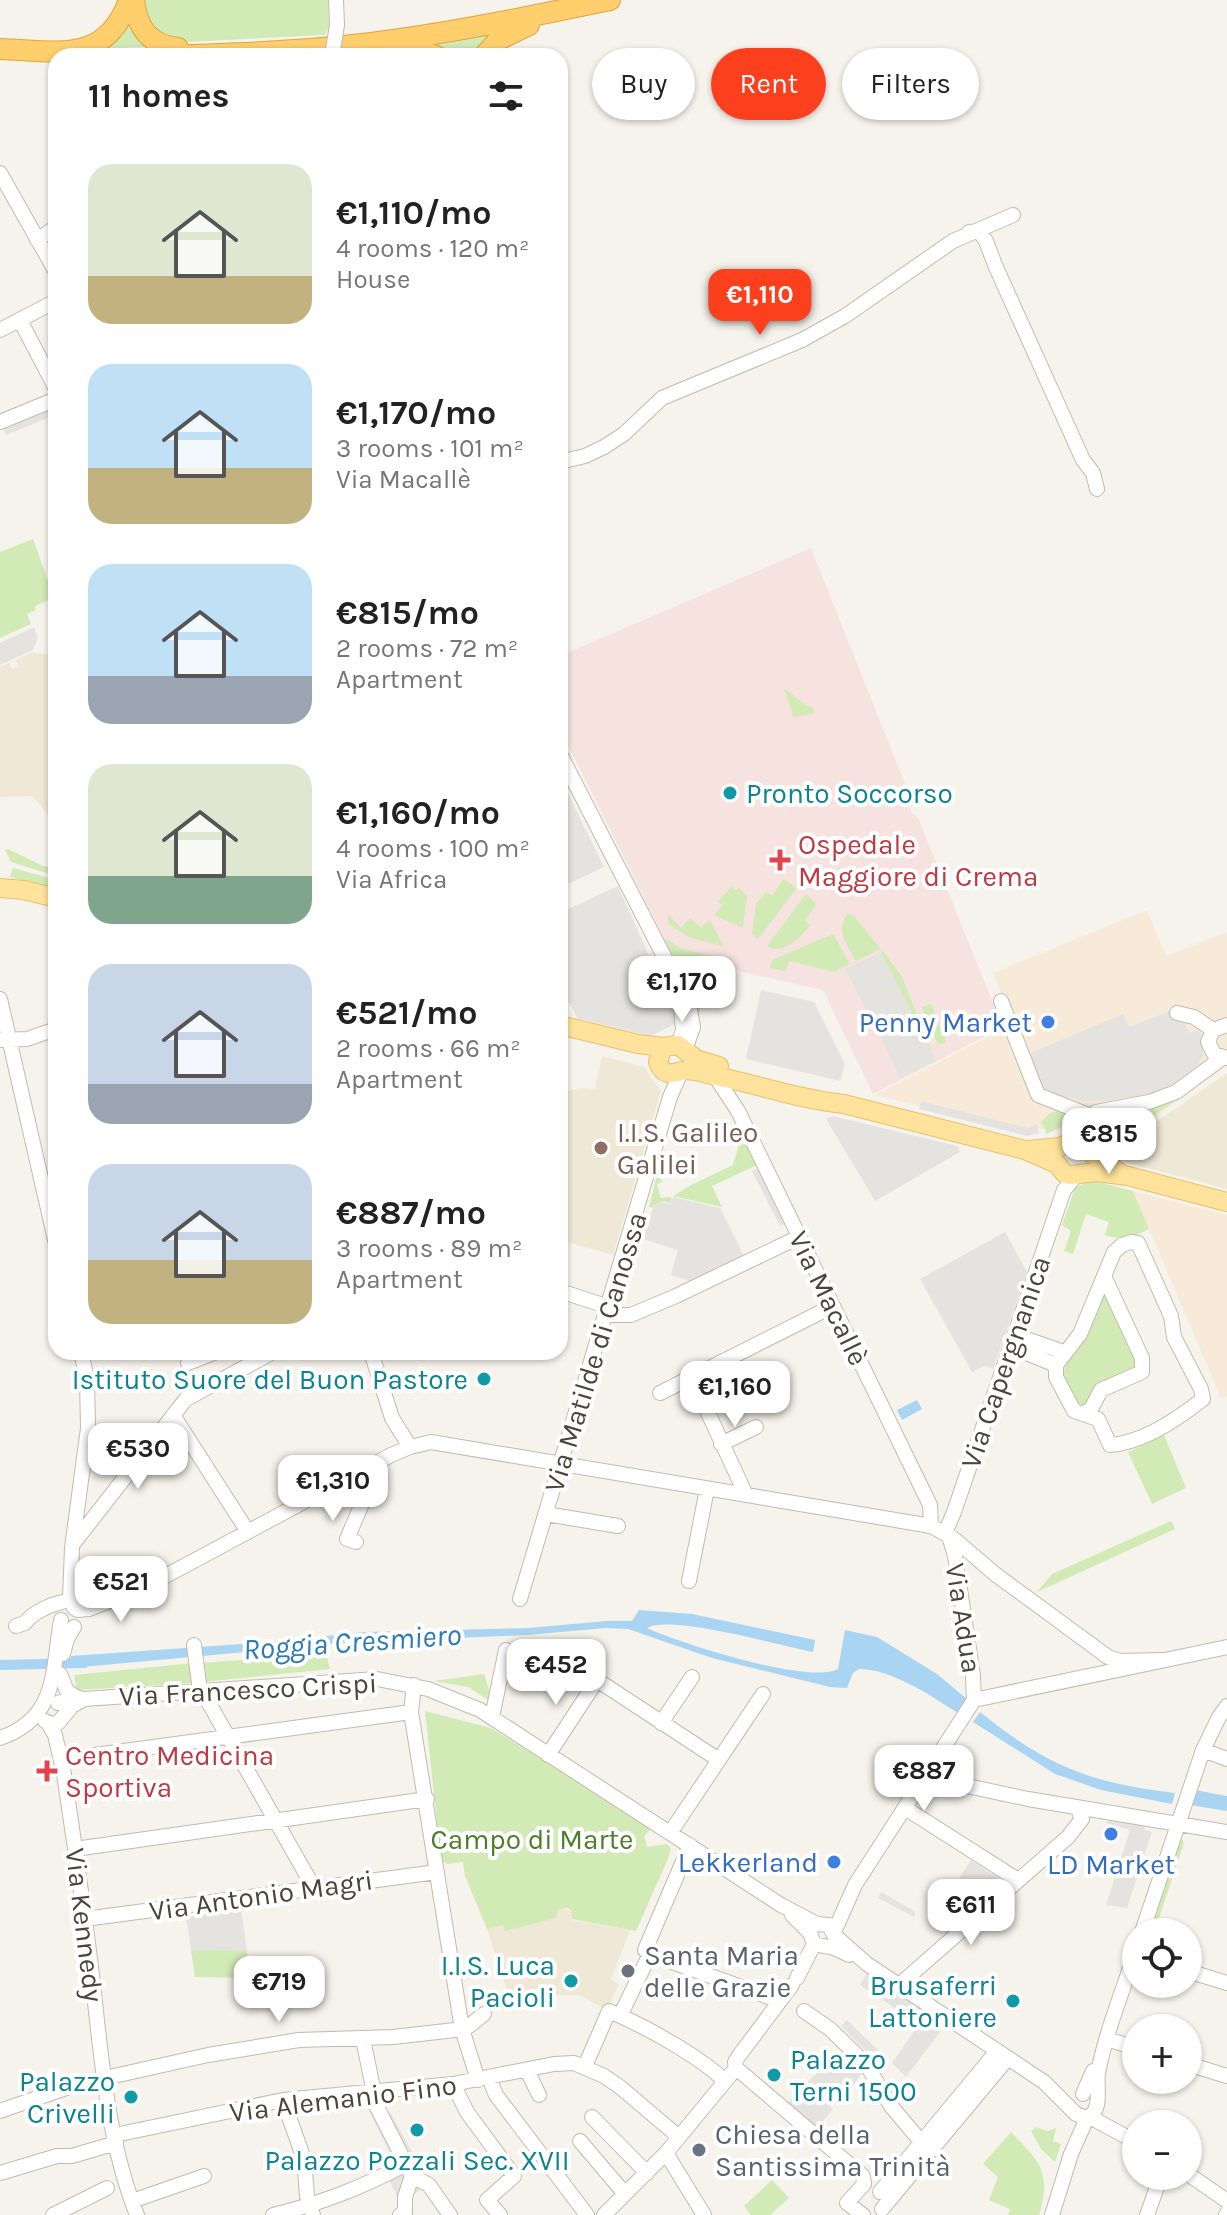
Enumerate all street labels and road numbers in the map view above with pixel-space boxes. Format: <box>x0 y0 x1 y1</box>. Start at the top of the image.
street label: Via Matilde di Canossa <box>537 1208 654 1496</box>
street label: Via Macallè <box>782 1226 875 1371</box>
street label: Via Capergnanica <box>954 1252 1057 1473</box>
street label: Via Adua <box>939 1561 989 1676</box>
street label: Via Francesco Crispi <box>118 1666 378 1713</box>
street label: Via Kennedy <box>59 1846 110 2004</box>
street label: Via Antonio Magri <box>147 1863 375 1928</box>
street label: Via Alemanio Fino <box>228 2068 458 2129</box>

